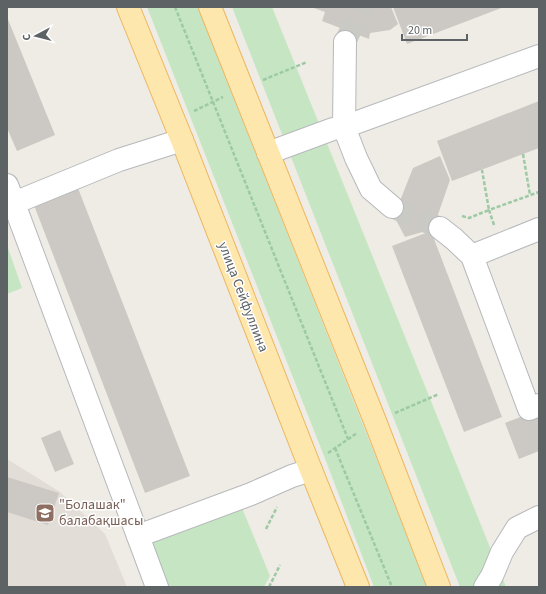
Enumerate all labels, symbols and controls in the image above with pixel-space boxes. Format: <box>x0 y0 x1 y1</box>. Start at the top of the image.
north arrow <box>16 16 56 56</box>
scale bar <box>402 16 467 42</box>
text: 20 m <box>408 22 432 39</box>
text: С <box>19 32 34 41</box>
street label: улица Сейфуллина <box>213 239 273 355</box>
place label: "Болашак" балабақшасы <box>59 495 143 531</box>
school or university icon: "Болашак" балабақшасы <box>34 502 56 524</box>

